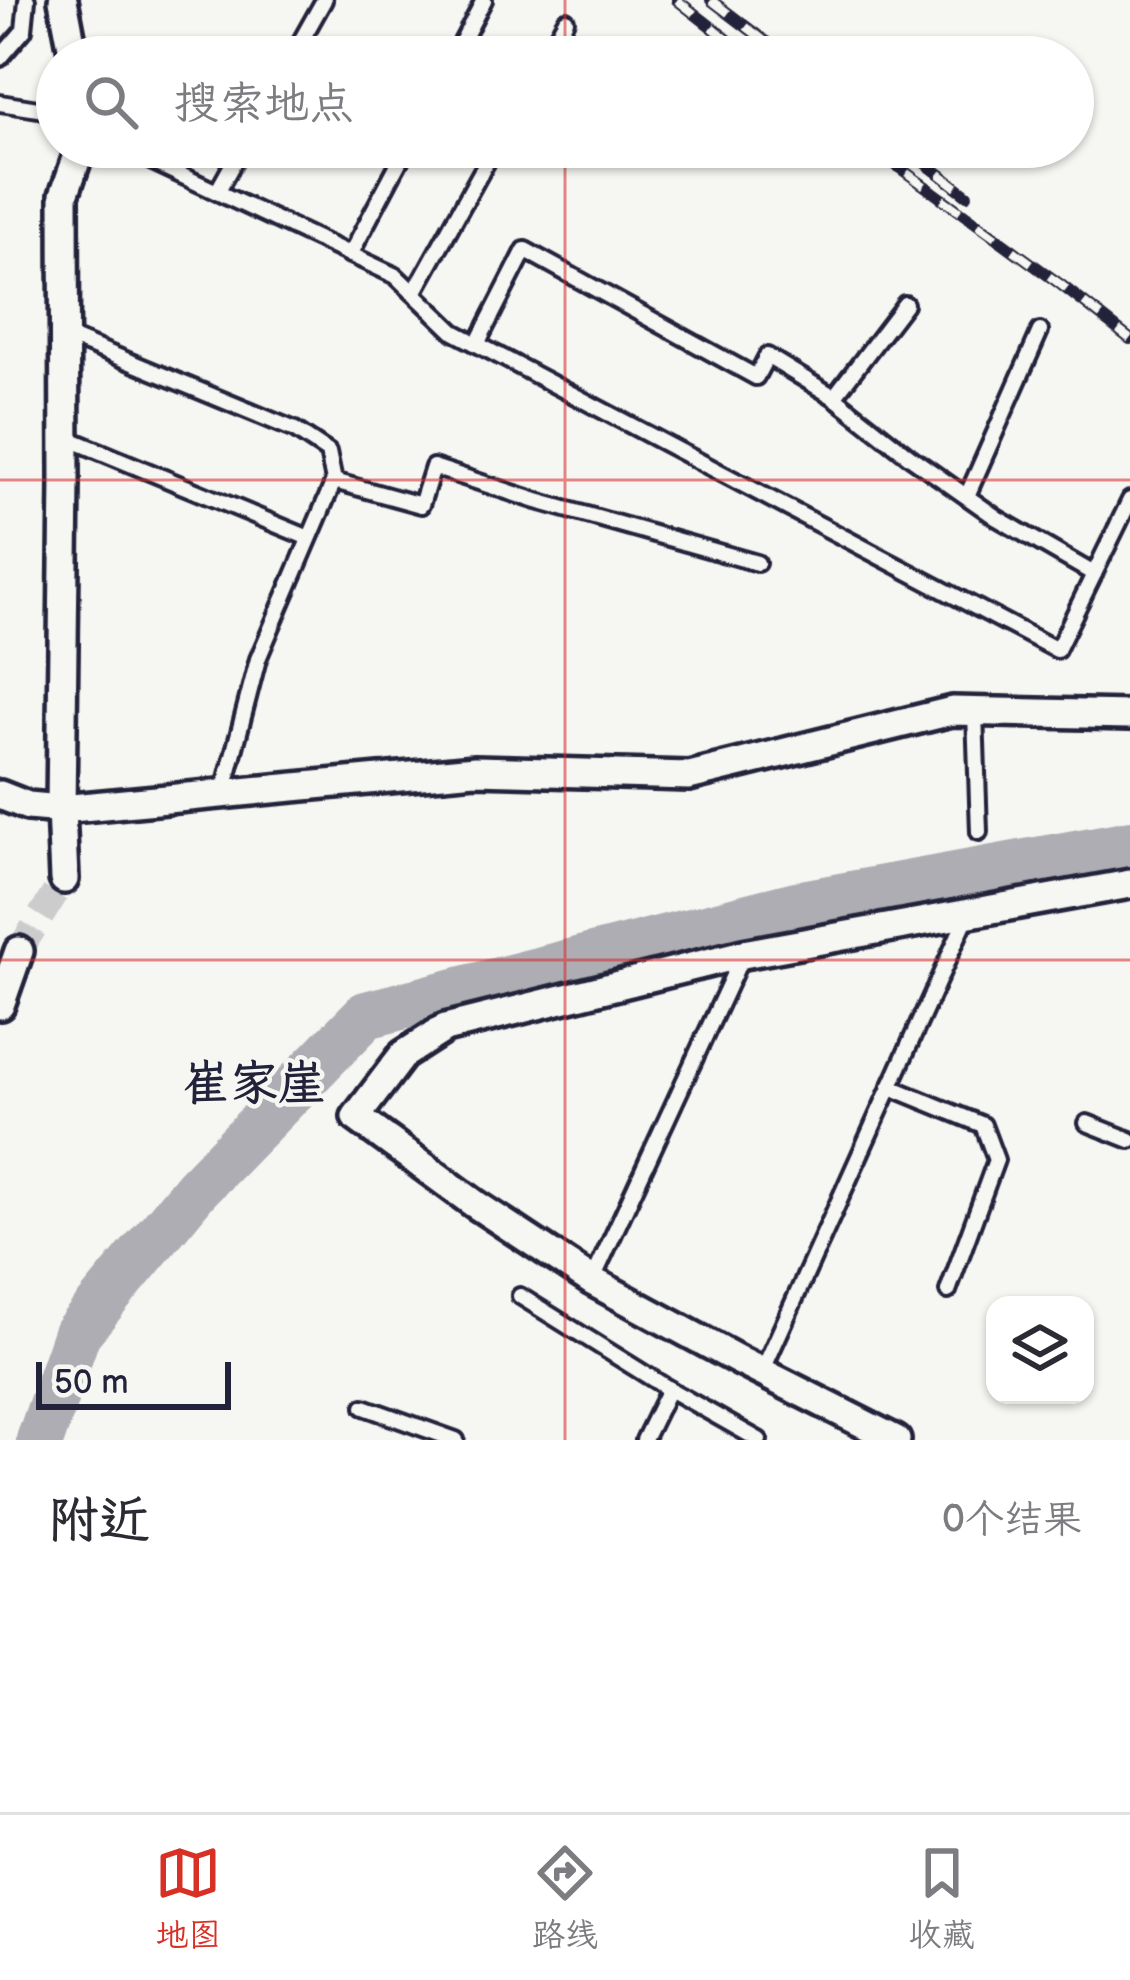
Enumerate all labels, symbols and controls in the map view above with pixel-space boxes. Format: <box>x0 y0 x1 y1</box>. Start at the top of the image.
search box <box>36 36 1094 168</box>
icon: search <box>78 69 144 135</box>
text: 搜索地点 <box>174 77 354 132</box>
district label: 崔家崖 <box>182 1056 326 1113</box>
map controls <box>986 1296 1094 1404</box>
button: layers <box>986 1296 1094 1404</box>
scale bar <box>36 1356 231 1409</box>
text: 50 m <box>54 1363 129 1403</box>
text: 附近 <box>48 1491 150 1552</box>
text: 0个结果 <box>942 1497 1082 1544</box>
tab: 地图 <box>155 1840 221 1956</box>
tab: 路线 <box>532 1840 598 1956</box>
tab: 收藏 <box>909 1840 975 1956</box>

